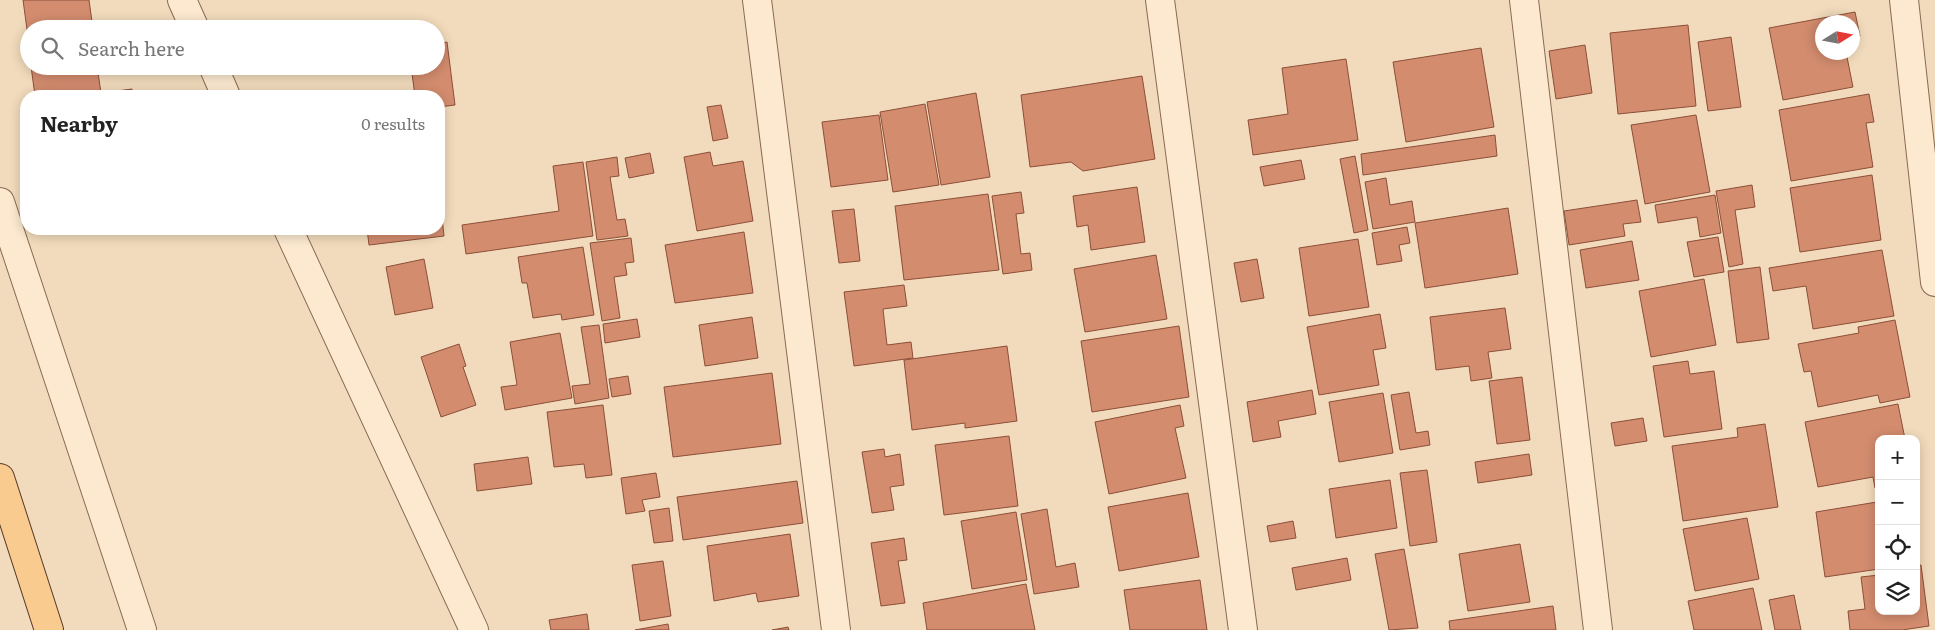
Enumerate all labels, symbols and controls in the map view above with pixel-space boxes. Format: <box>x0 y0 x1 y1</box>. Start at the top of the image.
north arrow <box>1815 15 1860 60</box>
search box <box>20 20 445 75</box>
icon: search <box>38 34 66 62</box>
text: Search here <box>78 34 185 62</box>
text: Nearby <box>40 107 118 138</box>
text: 0 results <box>361 111 425 135</box>
map controls <box>1875 435 1920 615</box>
button: + <box>1875 435 1920 480</box>
button: − <box>1875 480 1920 525</box>
button: locate <box>1875 525 1920 570</box>
button: layers <box>1875 570 1920 615</box>

